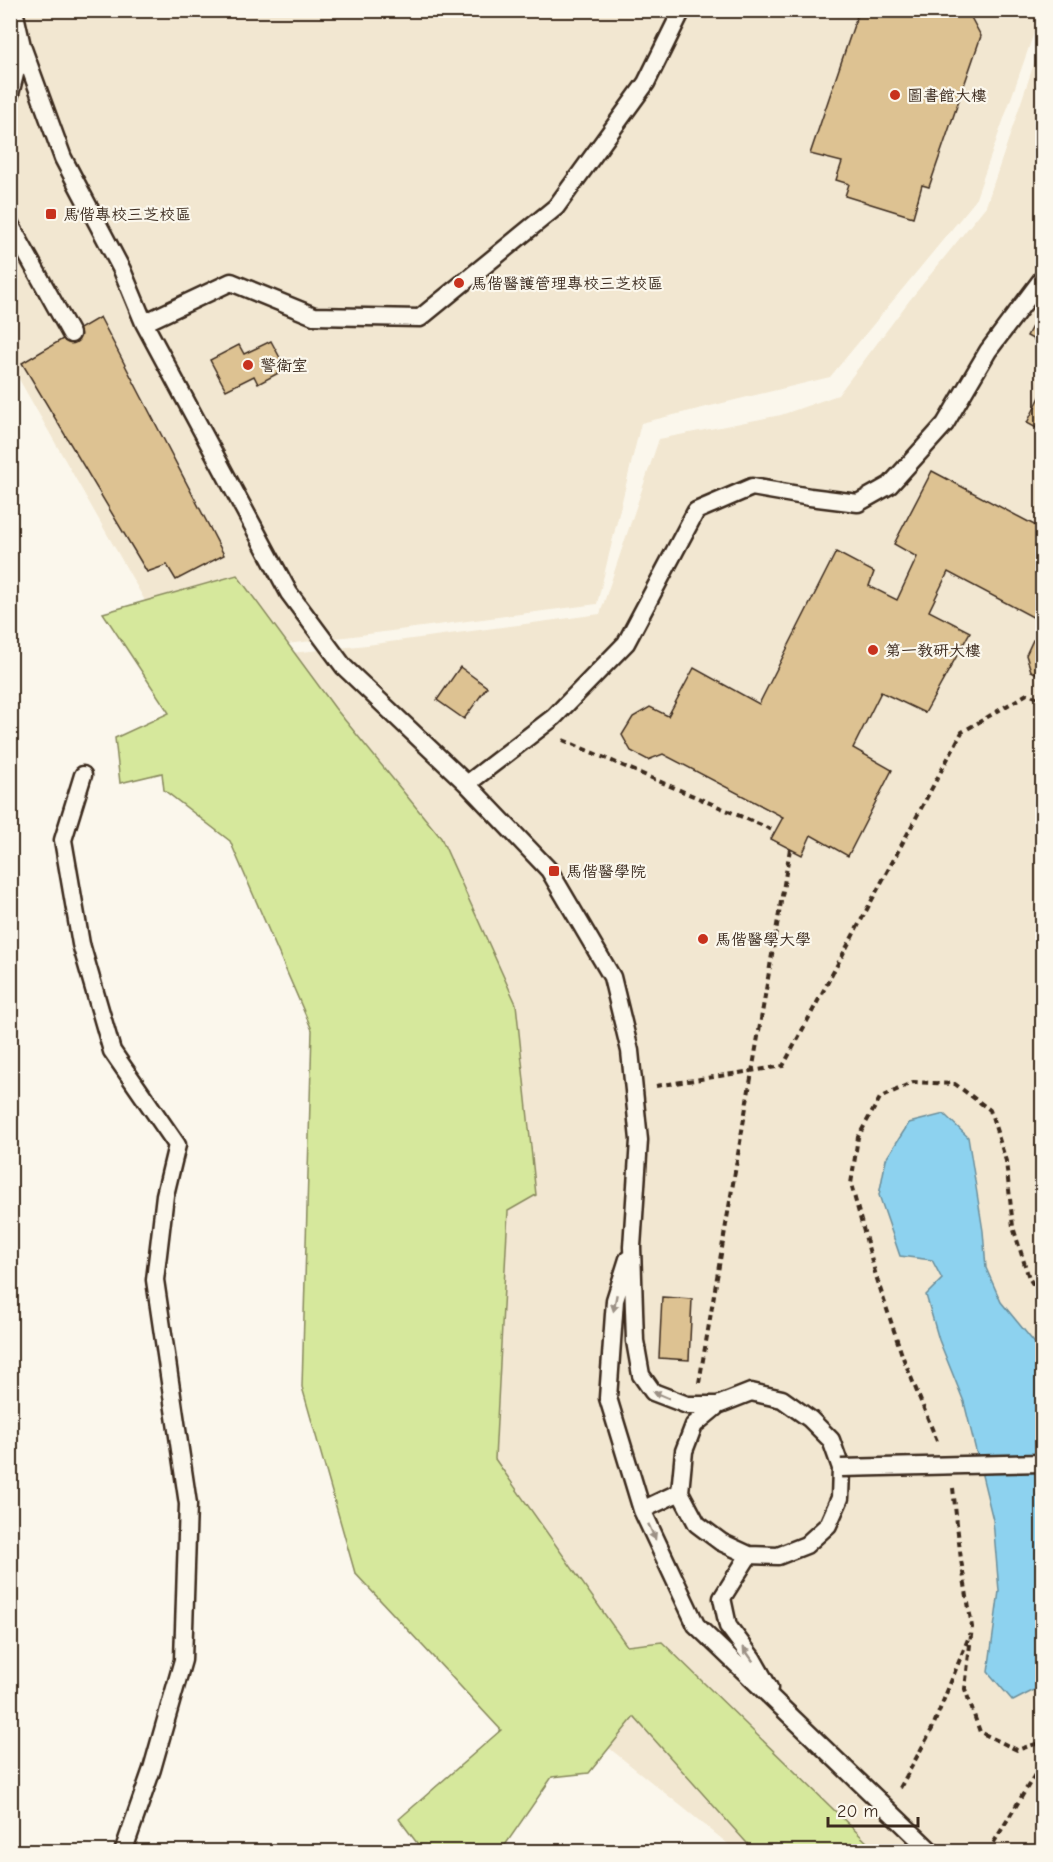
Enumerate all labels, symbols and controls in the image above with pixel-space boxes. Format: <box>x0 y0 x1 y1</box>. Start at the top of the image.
place label: 圖書館大樓 <box>907 87 987 105</box>
marker: 圖書館大樓 <box>888 88 902 102</box>
place label: 馬偕專校三芝校區 <box>63 206 191 224</box>
marker: 馬偕專校三芝校區 <box>44 207 58 221</box>
place label: 馬偕醫護管理專校三芝校區 <box>471 275 663 293</box>
marker: 馬偕醫護管理專校三芝校區 <box>452 276 466 290</box>
place label: 警衛室 <box>260 357 308 375</box>
marker: 警衛室 <box>241 358 255 372</box>
place label: 第一教研大樓 <box>885 642 981 660</box>
marker: 第一教研大樓 <box>866 643 880 657</box>
place label: 馬偕醫學院 <box>566 863 646 881</box>
marker: 馬偕醫學院 <box>547 864 561 878</box>
place label: 馬偕醫學大學 <box>715 931 811 949</box>
marker: 馬偕醫學大學 <box>696 932 710 946</box>
one-way arrow <box>610 1294 619 1313</box>
one-way arrow <box>653 1390 670 1399</box>
one-way arrow <box>648 1524 657 1541</box>
one-way arrow <box>742 1646 754 1662</box>
scale bar <box>828 1790 918 1828</box>
text: 20 m <box>837 1801 878 1822</box>

